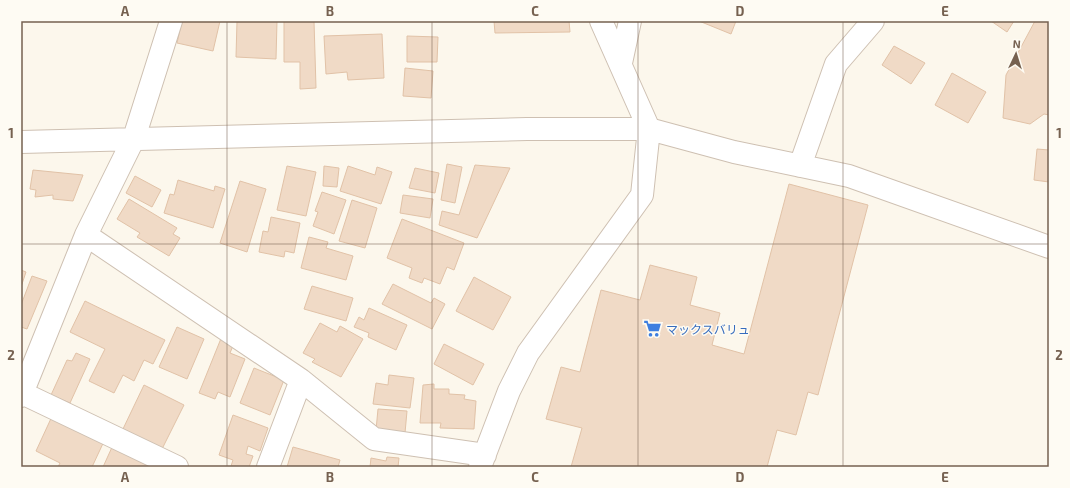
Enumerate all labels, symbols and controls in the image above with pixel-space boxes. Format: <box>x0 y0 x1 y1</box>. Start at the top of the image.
text: A <box>121 3 130 19</box>
text: B <box>326 3 334 19</box>
text: C <box>531 3 539 19</box>
text: D <box>736 3 745 19</box>
text: E <box>941 3 949 19</box>
north arrow <box>996 34 1036 74</box>
text: N <box>1012 37 1021 50</box>
text: 1 <box>8 125 14 141</box>
text: 1 <box>1056 125 1062 141</box>
supermarket icon: マックスバリュ <box>643 319 663 339</box>
place label: マックスバリュ <box>666 322 750 336</box>
text: 2 <box>7 347 15 363</box>
text: 2 <box>1055 347 1063 363</box>
text: A <box>121 469 130 485</box>
text: B <box>326 469 334 485</box>
text: C <box>531 469 539 485</box>
text: D <box>736 469 745 485</box>
text: E <box>941 469 949 485</box>

